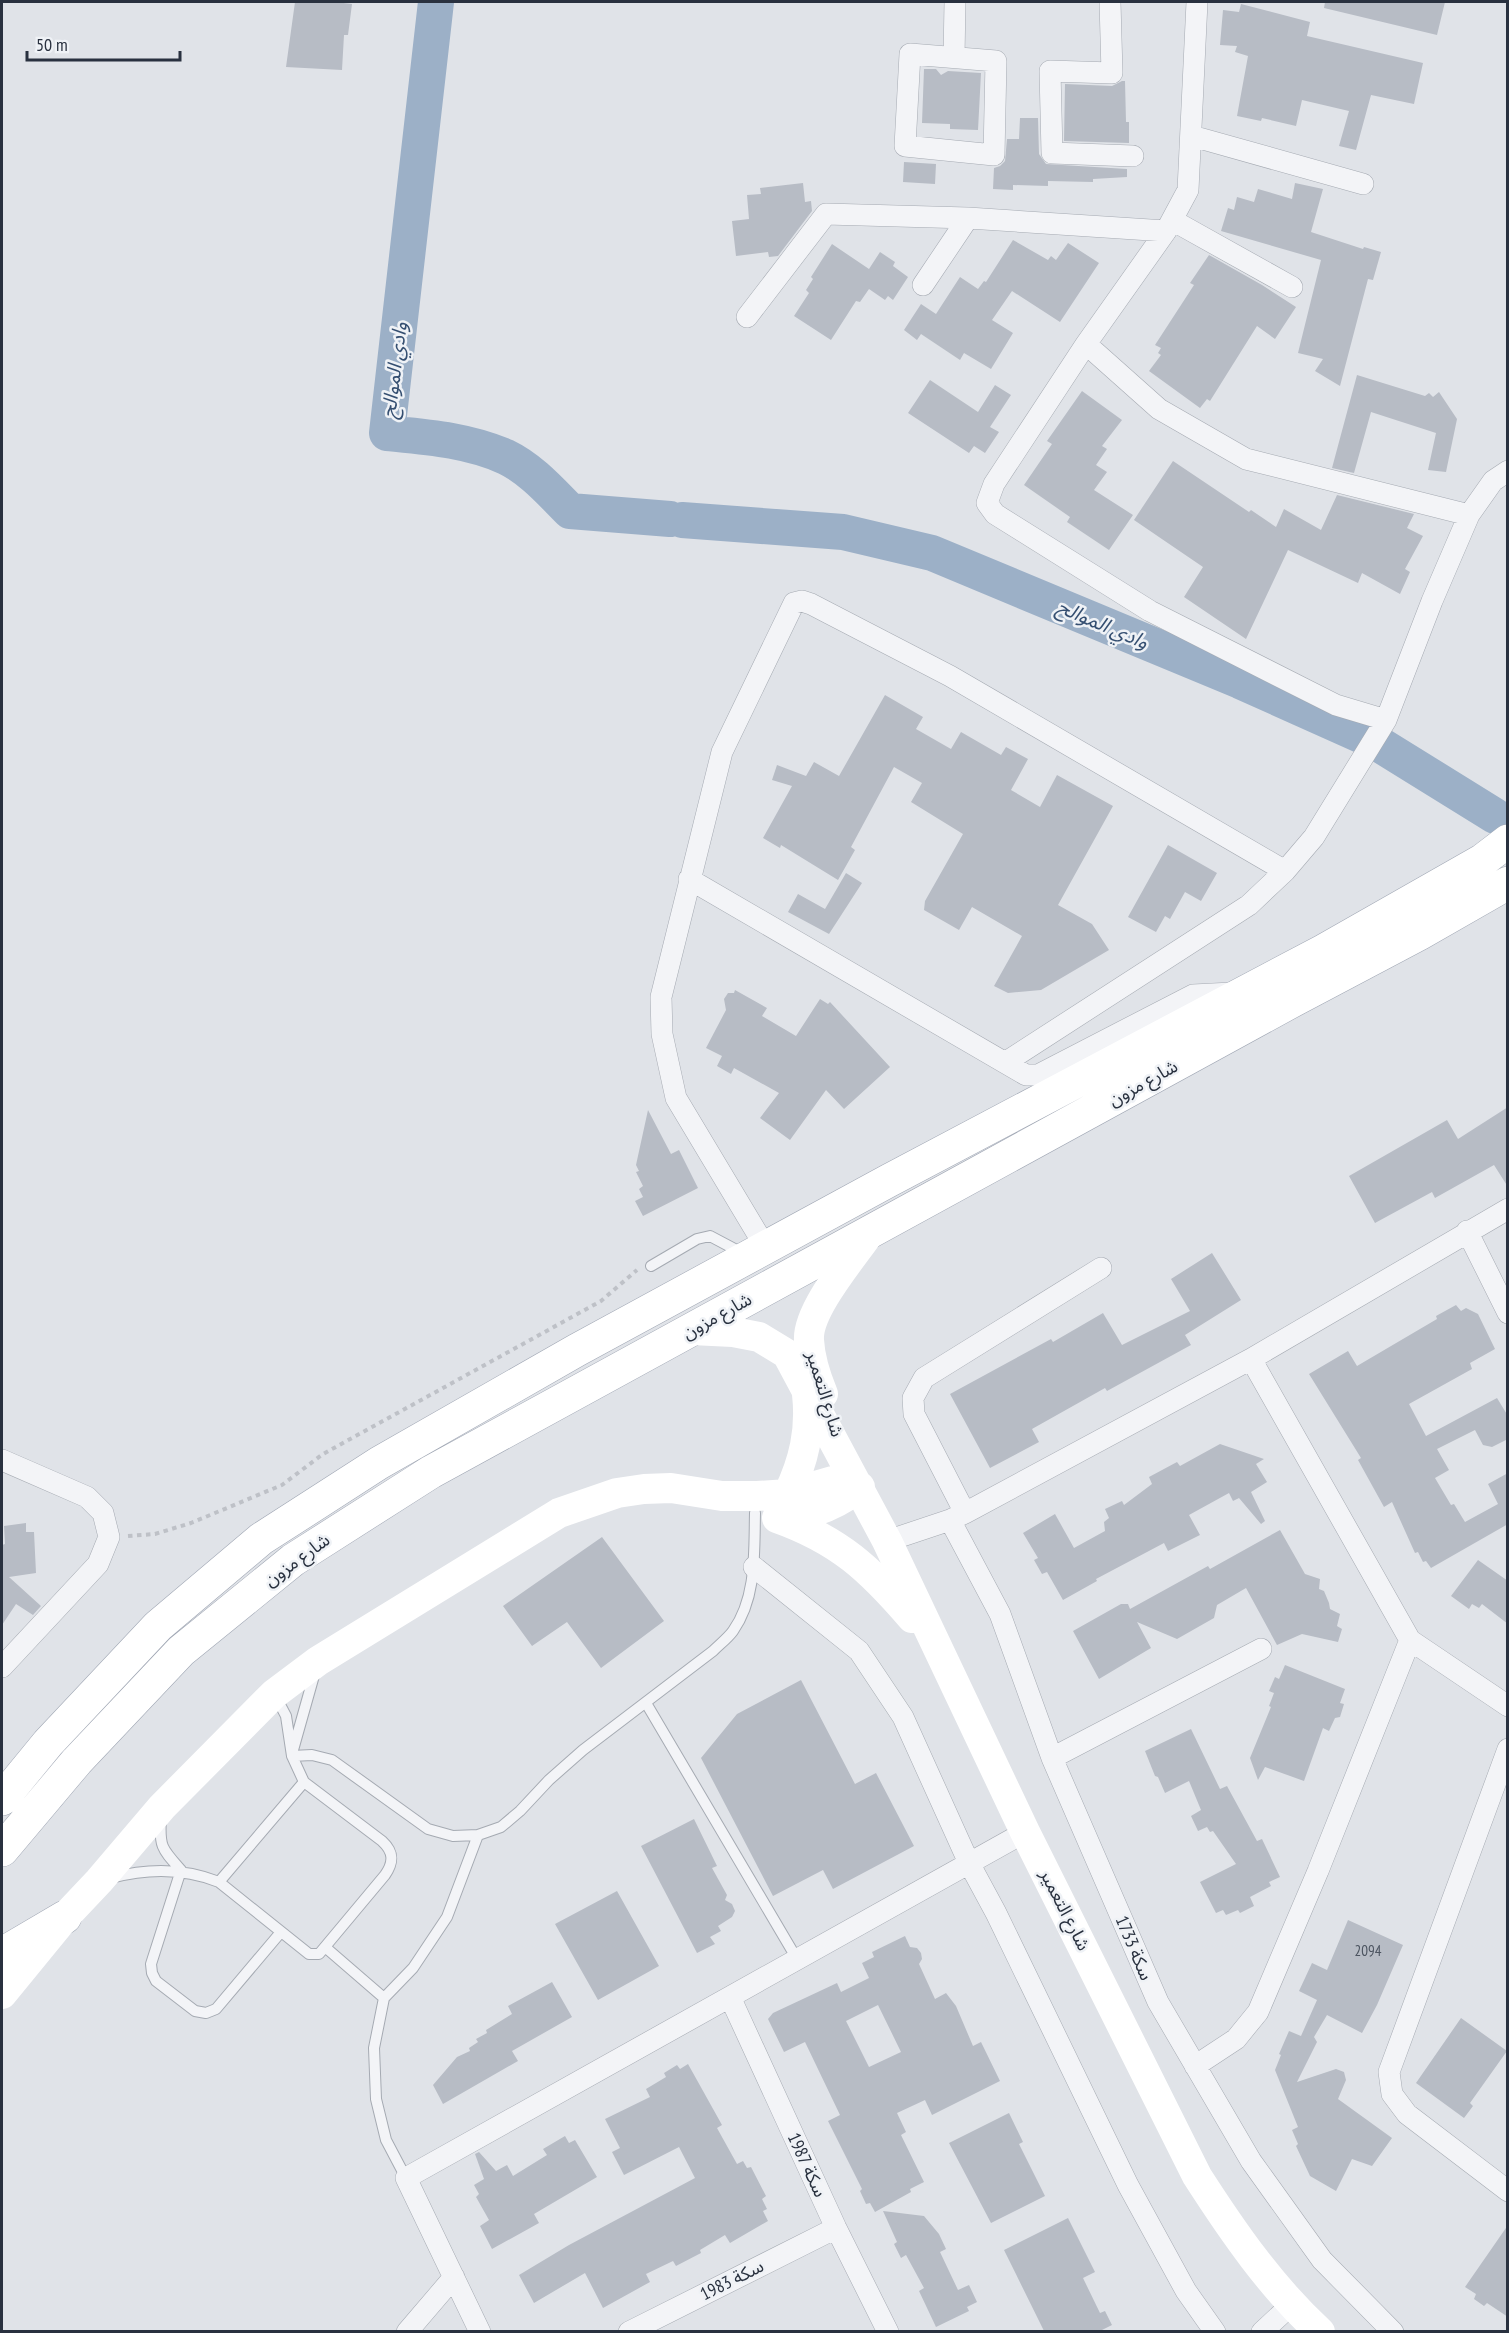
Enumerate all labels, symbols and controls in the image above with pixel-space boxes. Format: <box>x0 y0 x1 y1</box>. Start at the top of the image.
scale bar <box>27 24 180 62</box>
text: 50 m <box>36 33 68 56</box>
water label: وادي الموالح <box>375 320 415 421</box>
water label: وادي الموالح <box>1052 593 1153 657</box>
street label: شارع مزون <box>1104 1054 1183 1114</box>
street label: شارع مزون <box>678 1287 757 1347</box>
street label: شارع التعمير <box>798 1347 849 1440</box>
street label: شارع مزون <box>259 1528 336 1594</box>
street label: شارع التعمير <box>1032 1864 1096 1956</box>
street label: سكة 1733 <box>1111 1912 1158 1984</box>
house number: 2094 <box>1354 1941 1382 1960</box>
street label: سكة 1987 <box>783 2129 832 2201</box>
street label: سكة 1983 <box>696 2254 767 2305</box>

